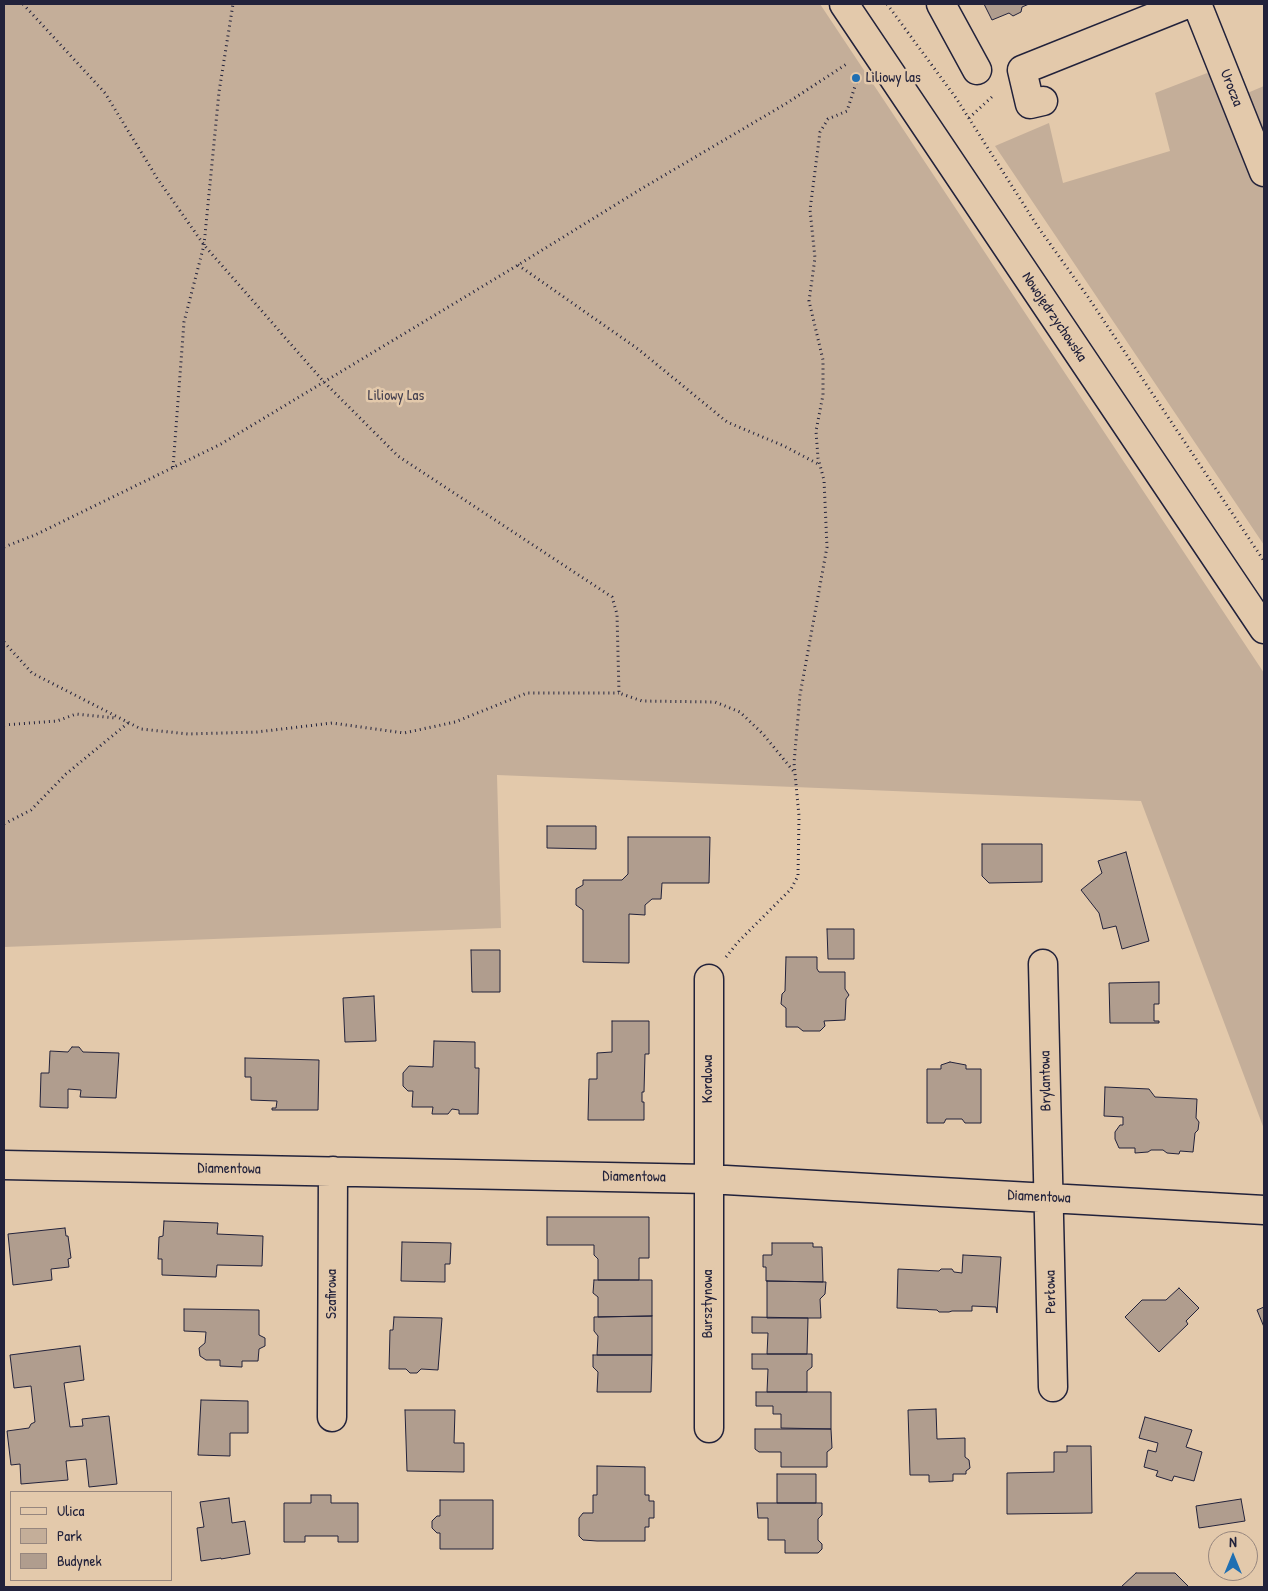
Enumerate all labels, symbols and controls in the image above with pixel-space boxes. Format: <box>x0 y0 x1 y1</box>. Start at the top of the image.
street label: Urocza <box>1216 67 1246 109</box>
place label: Liliowy las <box>866 69 921 87</box>
marker: Liliowy las <box>850 72 862 84</box>
street label: Nowojędrzychowska <box>1017 269 1091 365</box>
park label: Liliowy Las <box>368 387 424 405</box>
street label: Brylantowa <box>1036 1051 1056 1111</box>
street label: Koralowa <box>699 1055 717 1103</box>
street label: Diamentowa <box>197 1159 261 1179</box>
street label: Diamentowa <box>602 1167 666 1187</box>
street label: Diamentowa <box>1007 1186 1071 1208</box>
street label: Szafirowa <box>323 1269 341 1319</box>
street label: Bursztynowa <box>699 1270 717 1338</box>
street label: Perłowa <box>1042 1270 1060 1314</box>
legend <box>10 1491 172 1581</box>
text: Ulica <box>57 1500 84 1521</box>
text: Park <box>57 1525 82 1546</box>
north arrow <box>1208 1531 1258 1581</box>
text: N <box>1229 1532 1237 1551</box>
text: Budynek <box>57 1550 102 1571</box>

